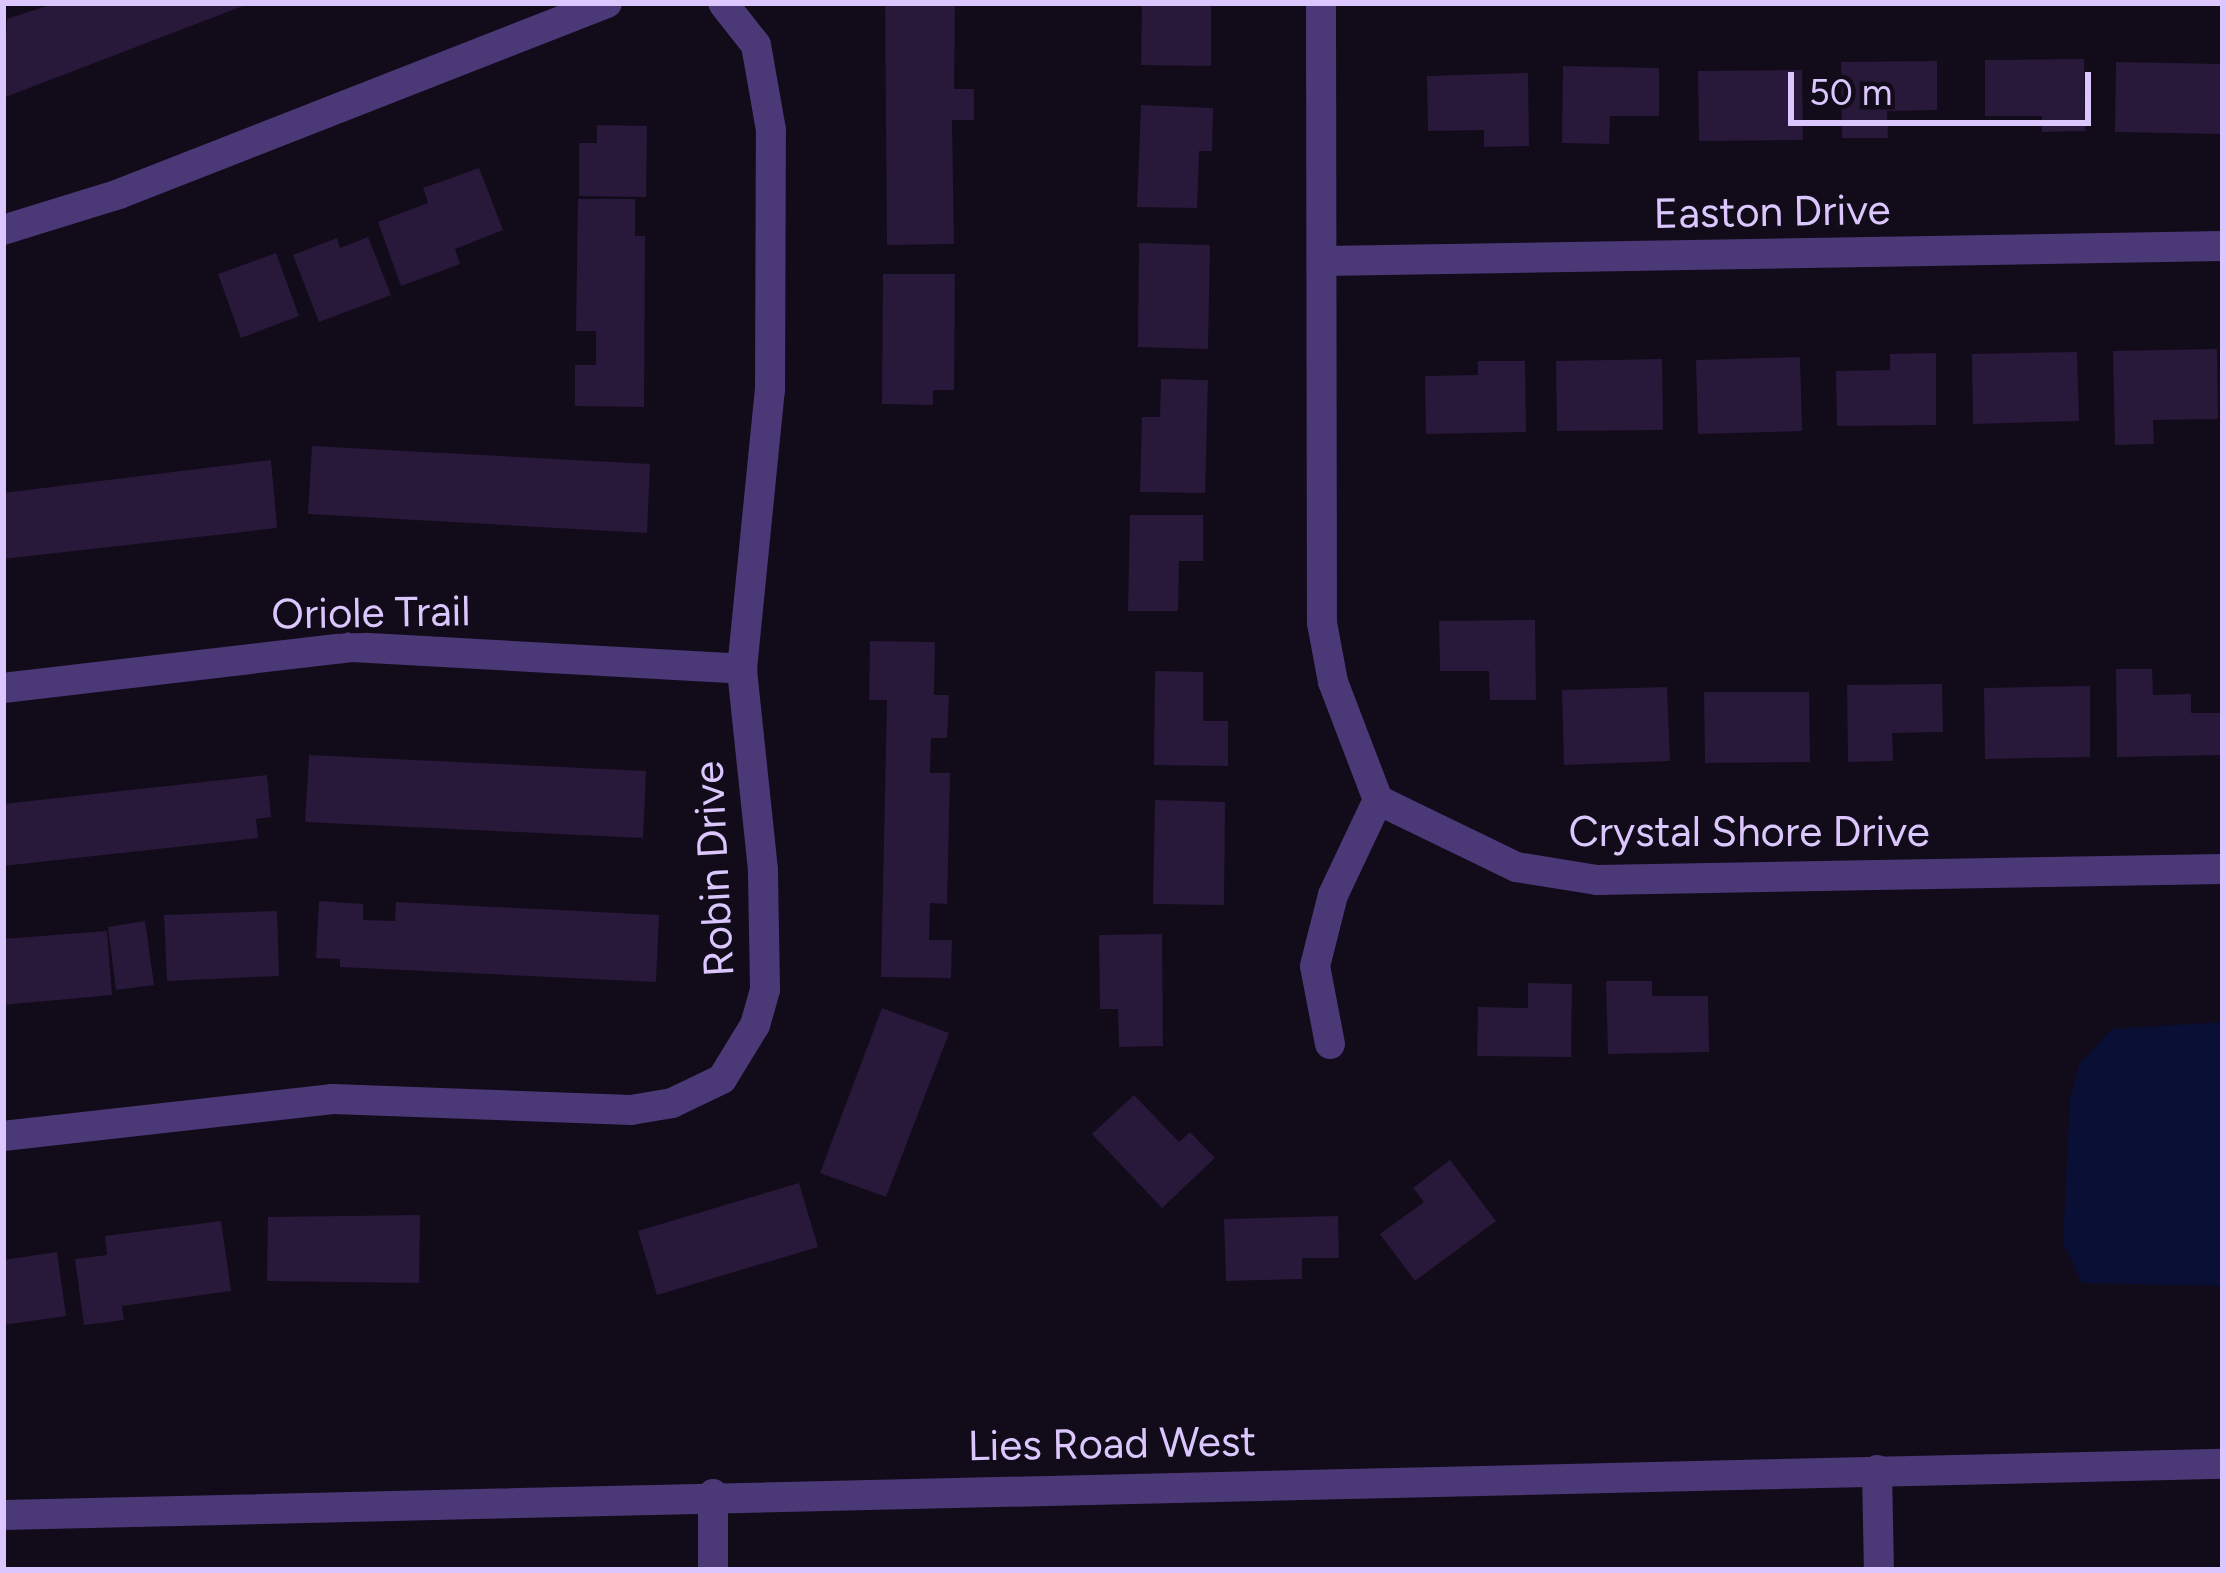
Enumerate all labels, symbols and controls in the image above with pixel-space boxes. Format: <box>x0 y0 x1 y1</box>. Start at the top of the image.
scale bar <box>1794 48 2097 122</box>
text: 50 m <box>1809 71 1892 114</box>
street label: Easton Drive <box>1653 185 1891 239</box>
street label: Oriole Trail <box>271 586 471 640</box>
street label: Robin Drive <box>683 760 745 978</box>
street label: Crystal Shore Drive <box>1568 807 1930 857</box>
street label: Lies Road West <box>967 1416 1257 1472</box>

